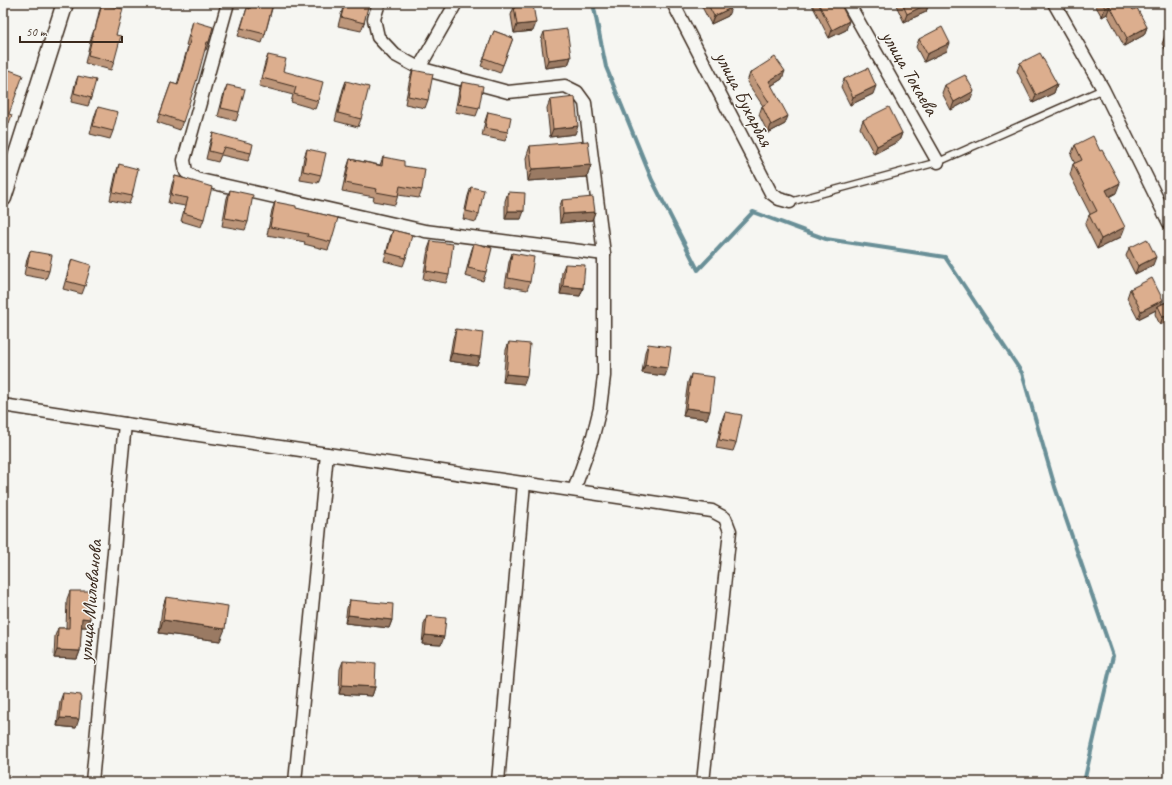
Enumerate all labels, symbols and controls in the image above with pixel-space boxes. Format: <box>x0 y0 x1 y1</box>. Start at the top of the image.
scale bar <box>20 18 122 44</box>
text: 50 m <box>26 24 48 40</box>
street label: улица Токаева <box>875 25 945 121</box>
street label: улица Бухарбая <box>709 46 779 151</box>
street label: улица Милованова <box>72 537 108 664</box>

